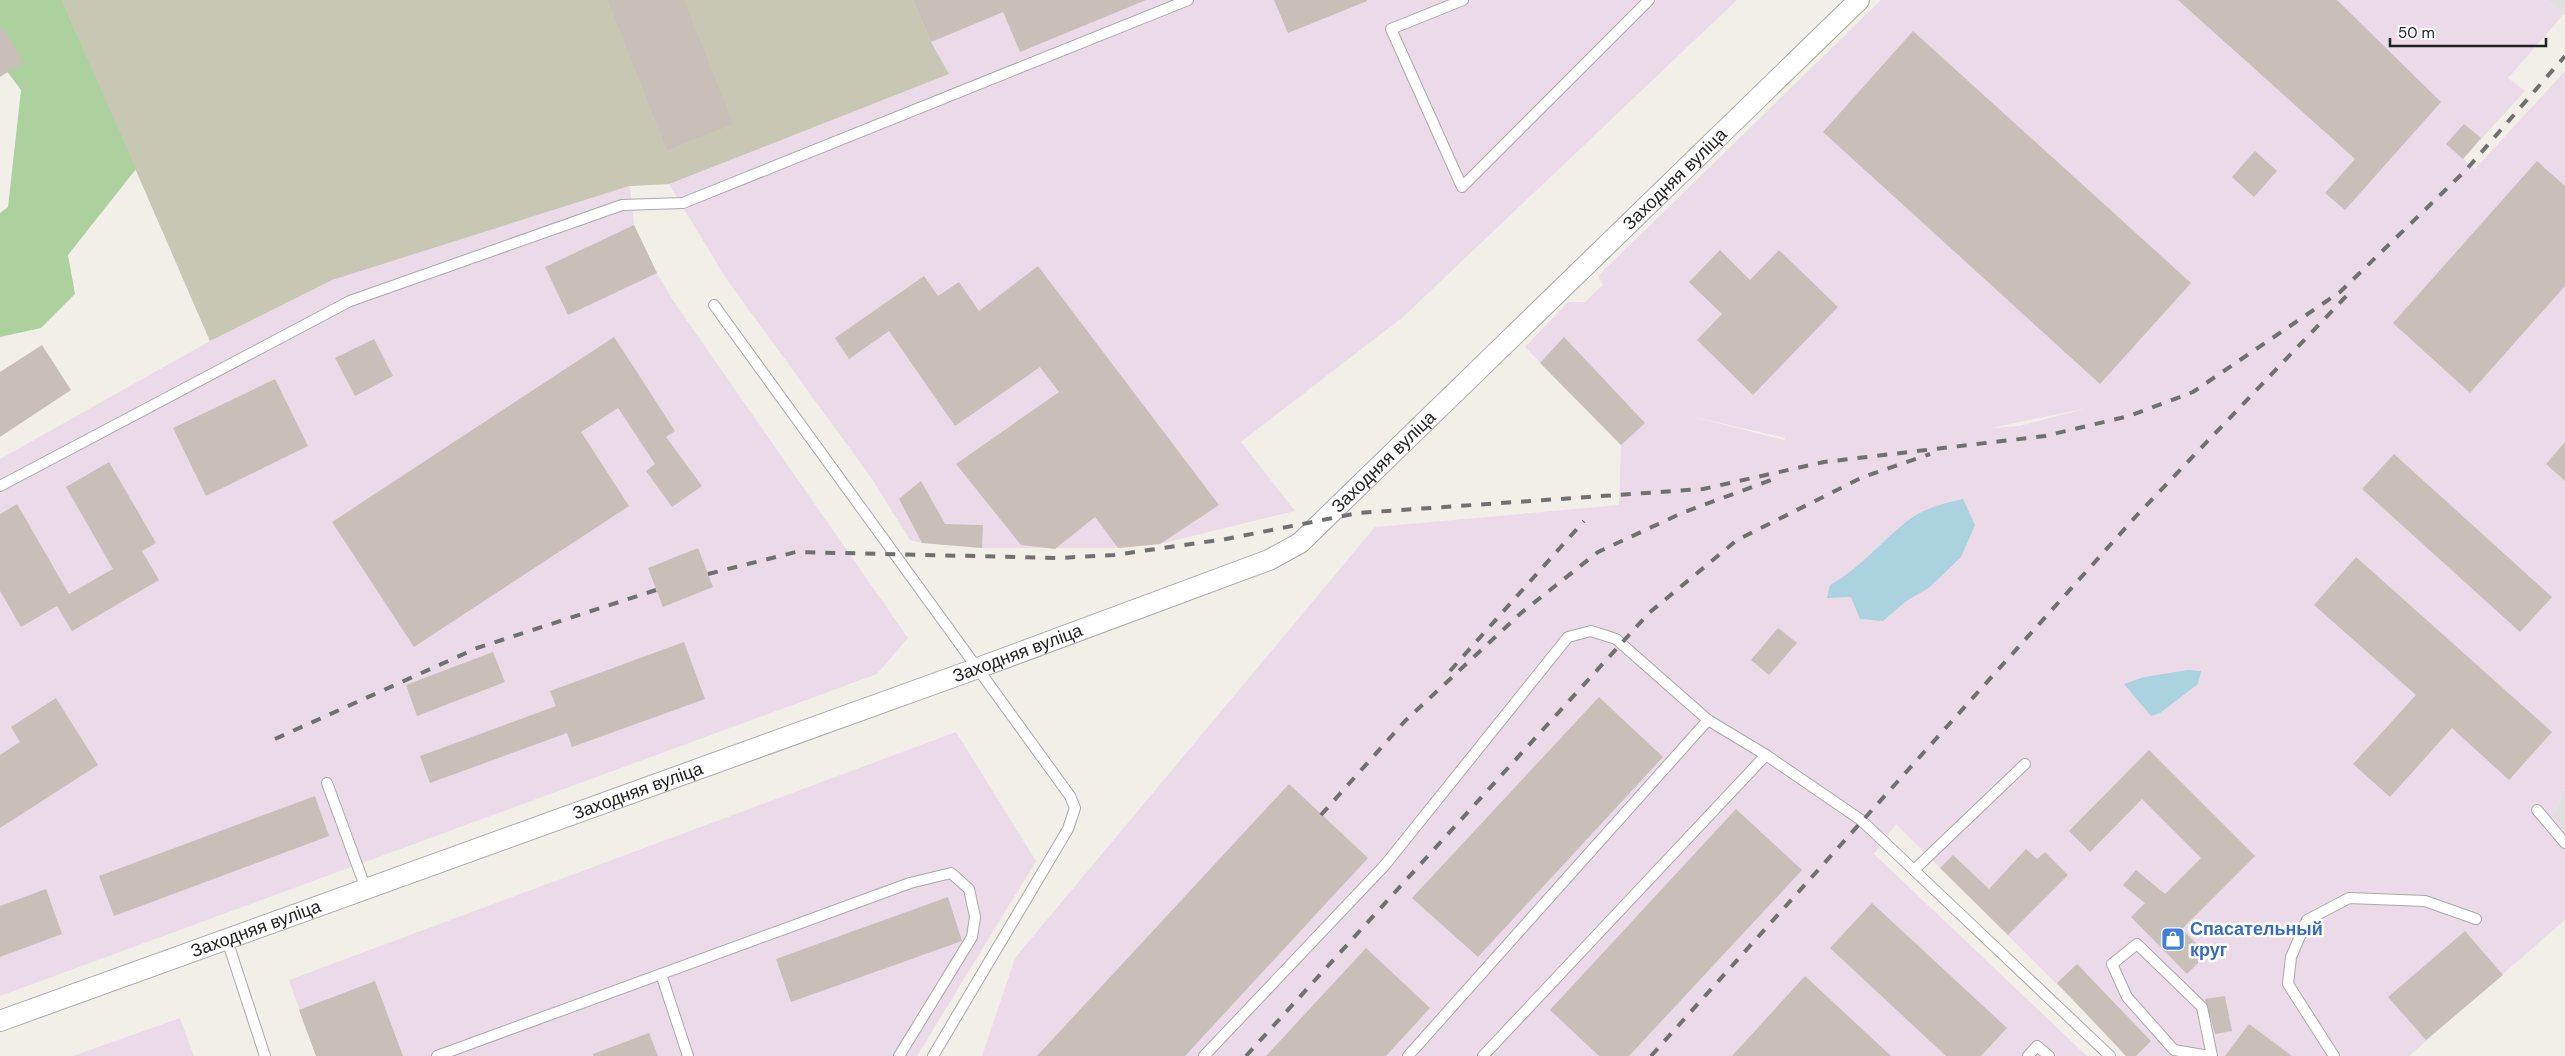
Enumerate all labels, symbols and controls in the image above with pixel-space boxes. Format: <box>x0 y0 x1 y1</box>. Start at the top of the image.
scale bar <box>2390 15 2546 47</box>
text: 50 m <box>2398 23 2435 43</box>
street label: Заходняя вуліца <box>1617 122 1733 235</box>
street label: Заходняя вуліца <box>1326 405 1442 518</box>
street label: Заходняя вуліца <box>949 618 1087 688</box>
street label: Заходняя вуліца <box>569 756 707 825</box>
street label: Заходняя вуліца <box>187 894 325 963</box>
place label: Спасательный круг <box>2190 917 2323 962</box>
shop icon: Спасательный круг <box>2160 926 2186 952</box>

